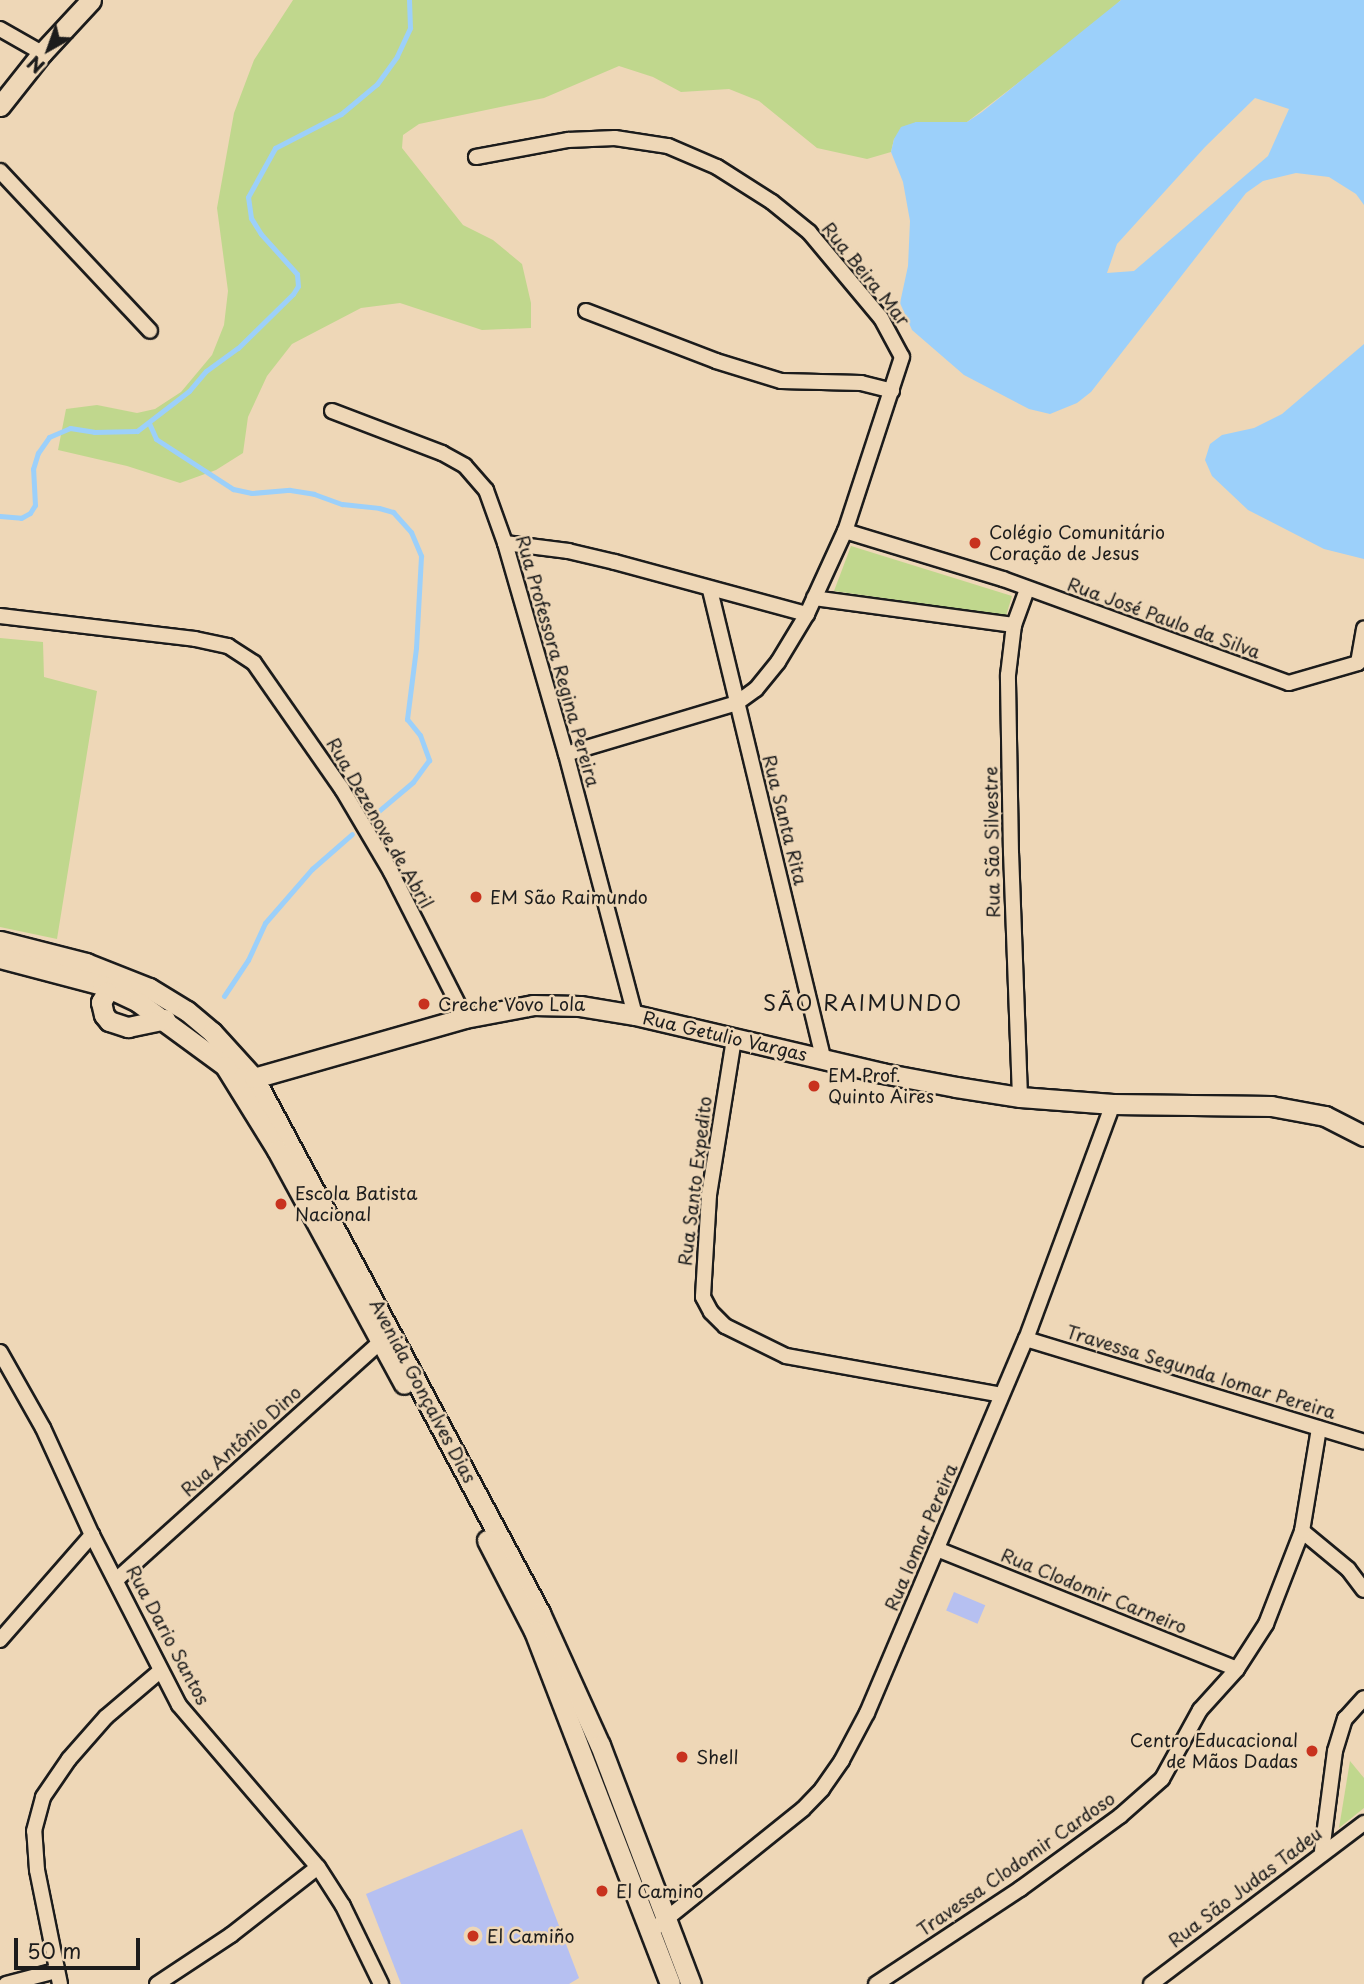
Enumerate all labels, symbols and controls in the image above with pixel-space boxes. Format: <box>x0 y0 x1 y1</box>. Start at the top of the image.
north arrow <box>14 14 84 84</box>
text: N <box>21 50 50 81</box>
street label: Rua Beira Mar <box>817 217 915 331</box>
place label: Colégio Comunitário Coração de Jesus <box>989 522 1166 564</box>
street label: Rua Professora Regina Pereira <box>512 533 604 789</box>
marker: Colégio Comunitário Coração de Jesus <box>967 535 983 551</box>
street label: Rua José Paulo da Silva <box>1064 573 1264 663</box>
street label: Rua Dezenove de Abril <box>321 732 439 914</box>
street label: Rua Santa Rita <box>758 753 812 887</box>
street label: Rua São Silvestre <box>980 766 1004 918</box>
place label: EM São Raimundo <box>490 886 648 908</box>
marker: EM São Raimundo <box>468 889 484 905</box>
district label: SÃO RAIMUNDO <box>766 989 960 1015</box>
place label: Creche Vovo Lola <box>438 993 585 1015</box>
marker: Creche Vovo Lola <box>416 996 432 1012</box>
street label: Rua Getulio Vargas <box>640 1006 810 1066</box>
place label: EM Prof. Quinto Aires <box>828 1065 937 1108</box>
marker: EM Prof. Quinto Aires <box>806 1078 822 1094</box>
street label: Rua Santo Expedito <box>674 1095 716 1267</box>
place label: Escola Batista Nacional <box>295 1183 418 1226</box>
marker: Escola Batista Nacional <box>273 1196 289 1212</box>
street label: Avenida Gonçalves Dias <box>365 1295 481 1487</box>
street label: Travessa Segunda Iomar Pereira <box>1064 1321 1338 1423</box>
street label: Rua Antônio Dino <box>176 1381 306 1501</box>
street label: Rua Iomar Pereira <box>880 1460 962 1614</box>
street label: Rua Clodomir Carneiro <box>998 1544 1190 1638</box>
street label: Rua Dario Santos <box>123 1562 213 1708</box>
place label: Centro Educacional de Mãos Dadas <box>1130 1730 1298 1772</box>
marker: Centro Educacional de Mãos Dadas <box>1304 1743 1320 1759</box>
place label: Shell <box>696 1746 738 1768</box>
marker: Shell <box>674 1749 690 1765</box>
street label: Travessa Clodomir Cardoso <box>913 1788 1119 1940</box>
street label: Rua São Judas Tadeu <box>1165 1823 1325 1951</box>
place label: El Camino <box>616 1880 704 1902</box>
marker: El Camino <box>594 1883 610 1899</box>
scale bar <box>18 1924 144 1968</box>
place label: El Camiño <box>487 1925 575 1947</box>
marker: El Camiño <box>465 1928 481 1944</box>
text: 50 m <box>27 1934 81 1966</box>

